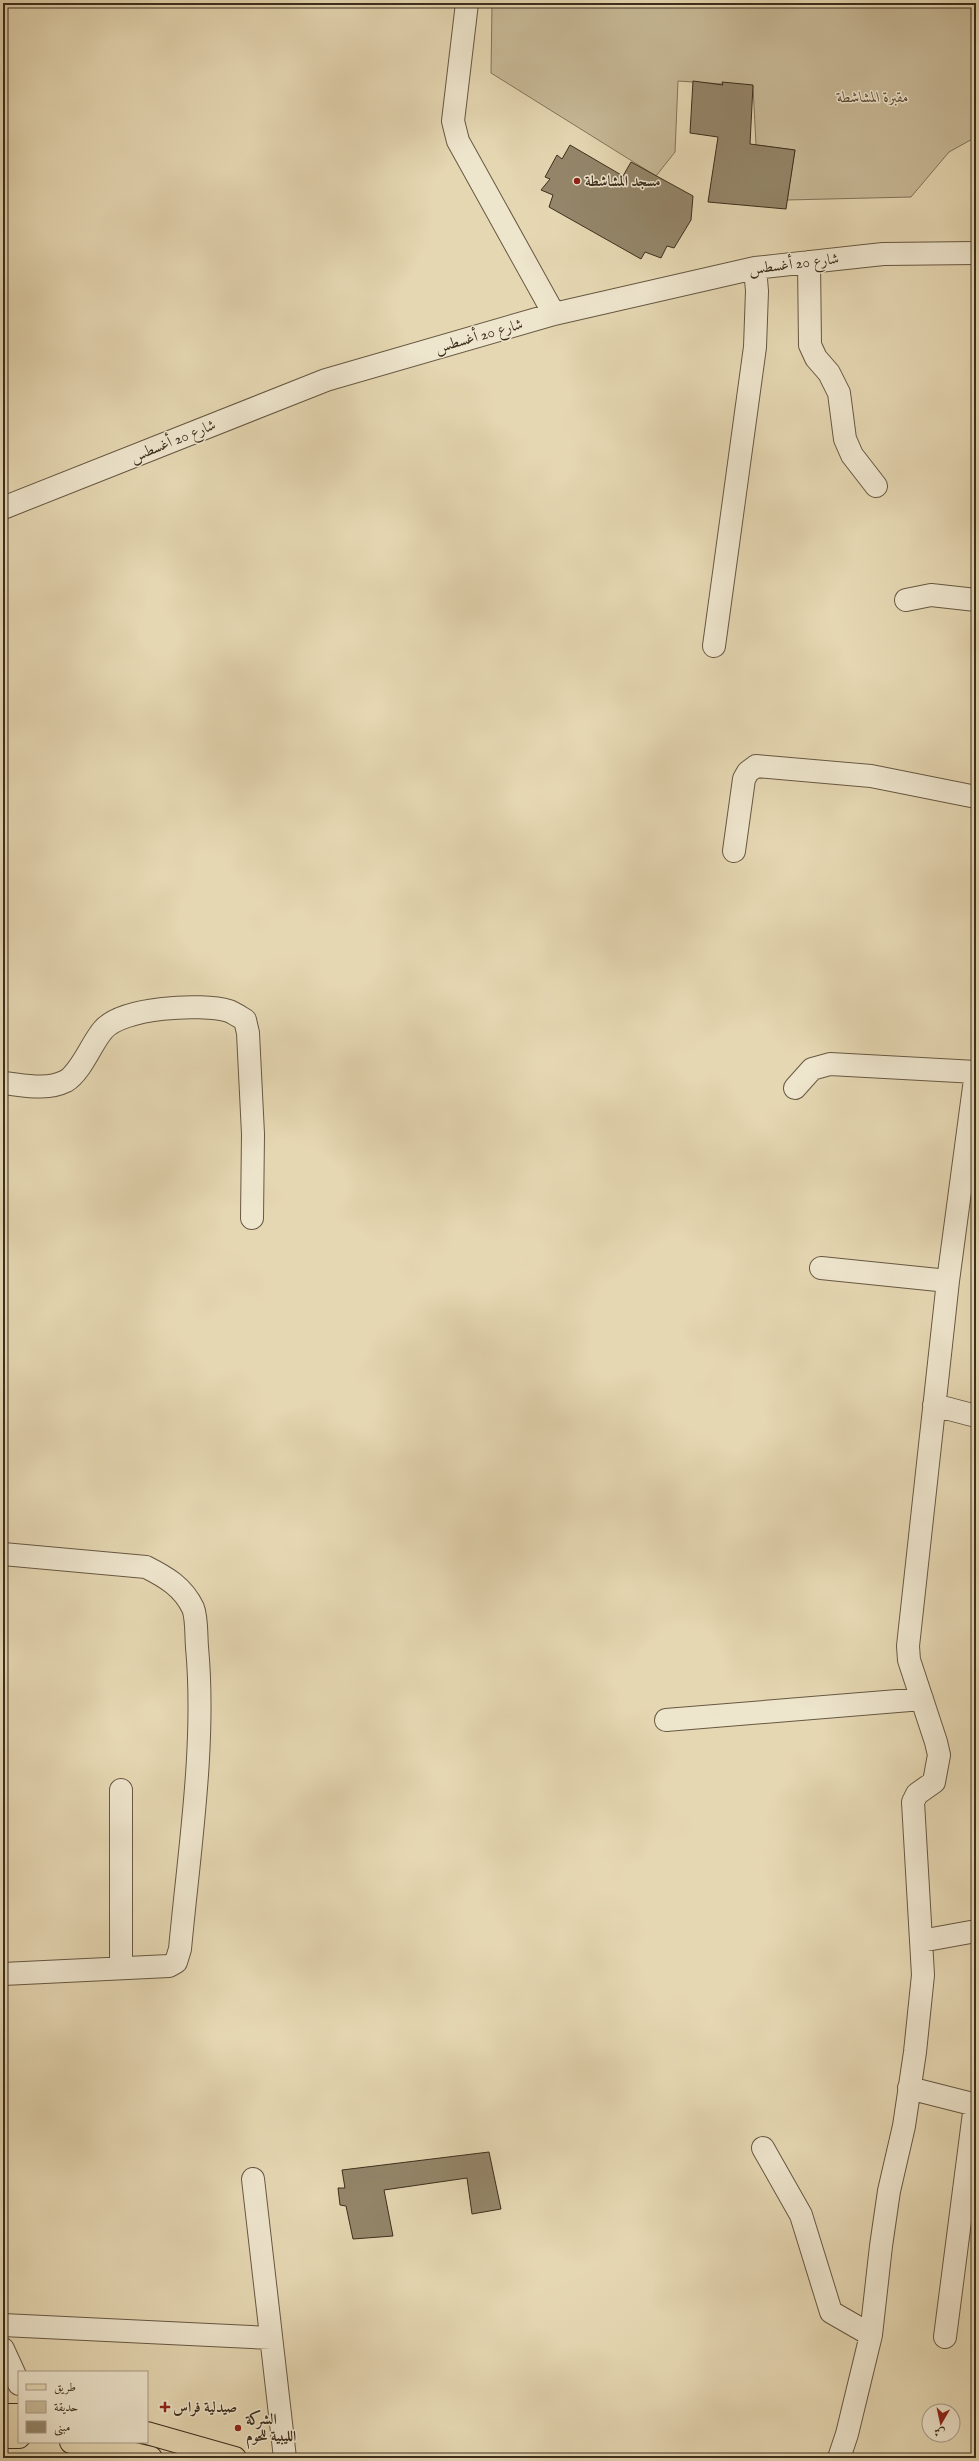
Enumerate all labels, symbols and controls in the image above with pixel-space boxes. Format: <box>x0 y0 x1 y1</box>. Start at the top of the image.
park label: مقبرة المشاشطة <box>835 88 909 107</box>
place label: مسجد المشاشطة <box>585 172 661 191</box>
marker: مسجد المشاشطة <box>572 176 582 186</box>
street label: شارع 20 أغسطس <box>748 247 841 282</box>
street label: شارع 20 أغسطس <box>432 312 526 361</box>
street label: شارع 20 أغسطس <box>127 413 220 470</box>
legend <box>18 2371 148 2443</box>
text: طريق <box>54 2380 76 2395</box>
place label: صيدلية فراس <box>173 2398 237 2417</box>
text: حديقة <box>54 2400 78 2415</box>
marker: صيدلية فراس <box>160 2402 170 2412</box>
north arrow <box>921 2403 961 2443</box>
place label: الشركة الليبية للحوم <box>245 2410 296 2449</box>
text: مبنى <box>54 2420 70 2436</box>
marker: الشركة الليبية للحوم <box>233 2423 243 2433</box>
text: ش <box>933 2424 946 2440</box>

